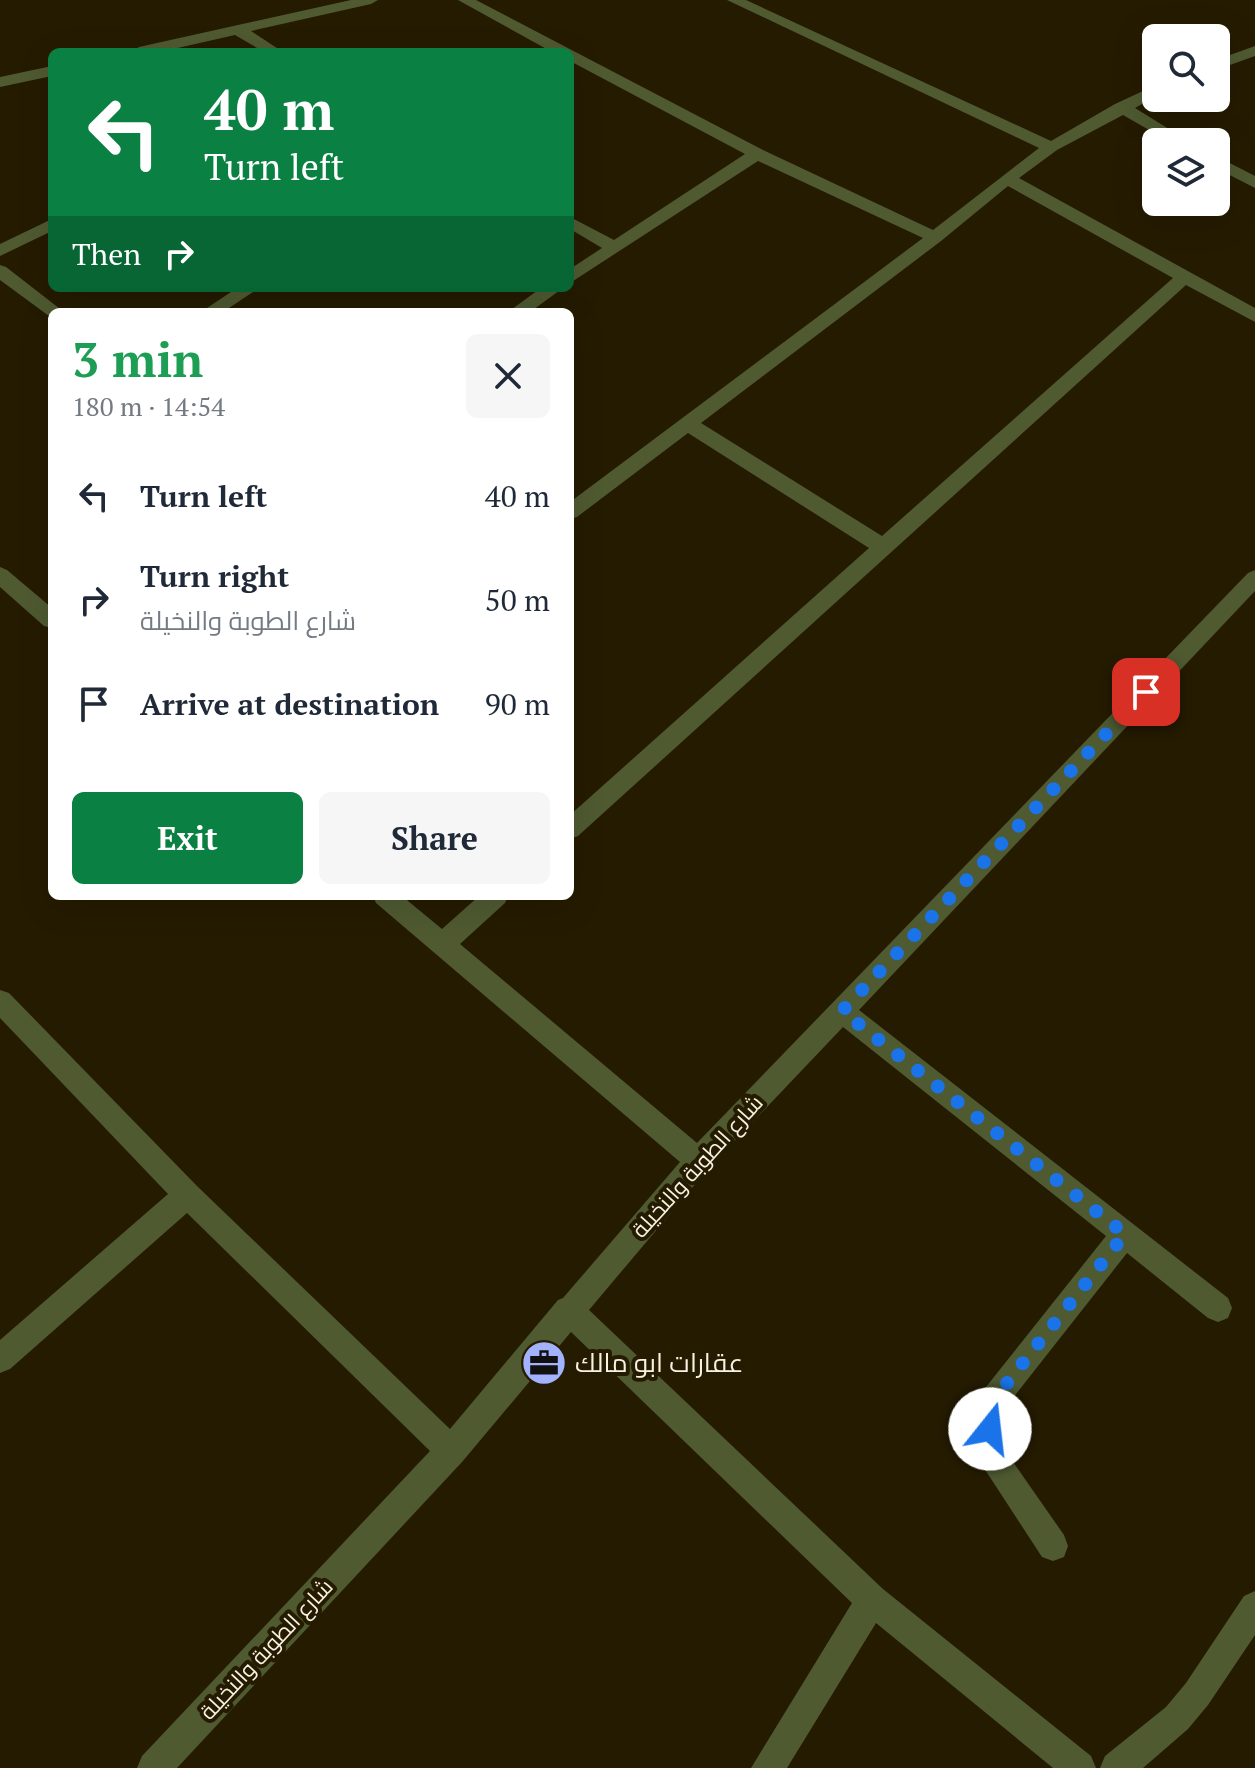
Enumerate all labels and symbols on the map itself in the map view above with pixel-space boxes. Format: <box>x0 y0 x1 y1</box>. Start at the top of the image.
pin <box>1112 658 1180 726</box>
street label: شارع الطوبة والنخيلة <box>625 1088 769 1244</box>
office icon: عقارات ابو مالك <box>520 1339 568 1387</box>
place label: عقارات ابو مالك <box>575 1345 743 1379</box>
position arrow <box>948 1387 1032 1471</box>
street label: شارع الطوبة والنخيلة <box>193 1572 339 1726</box>

